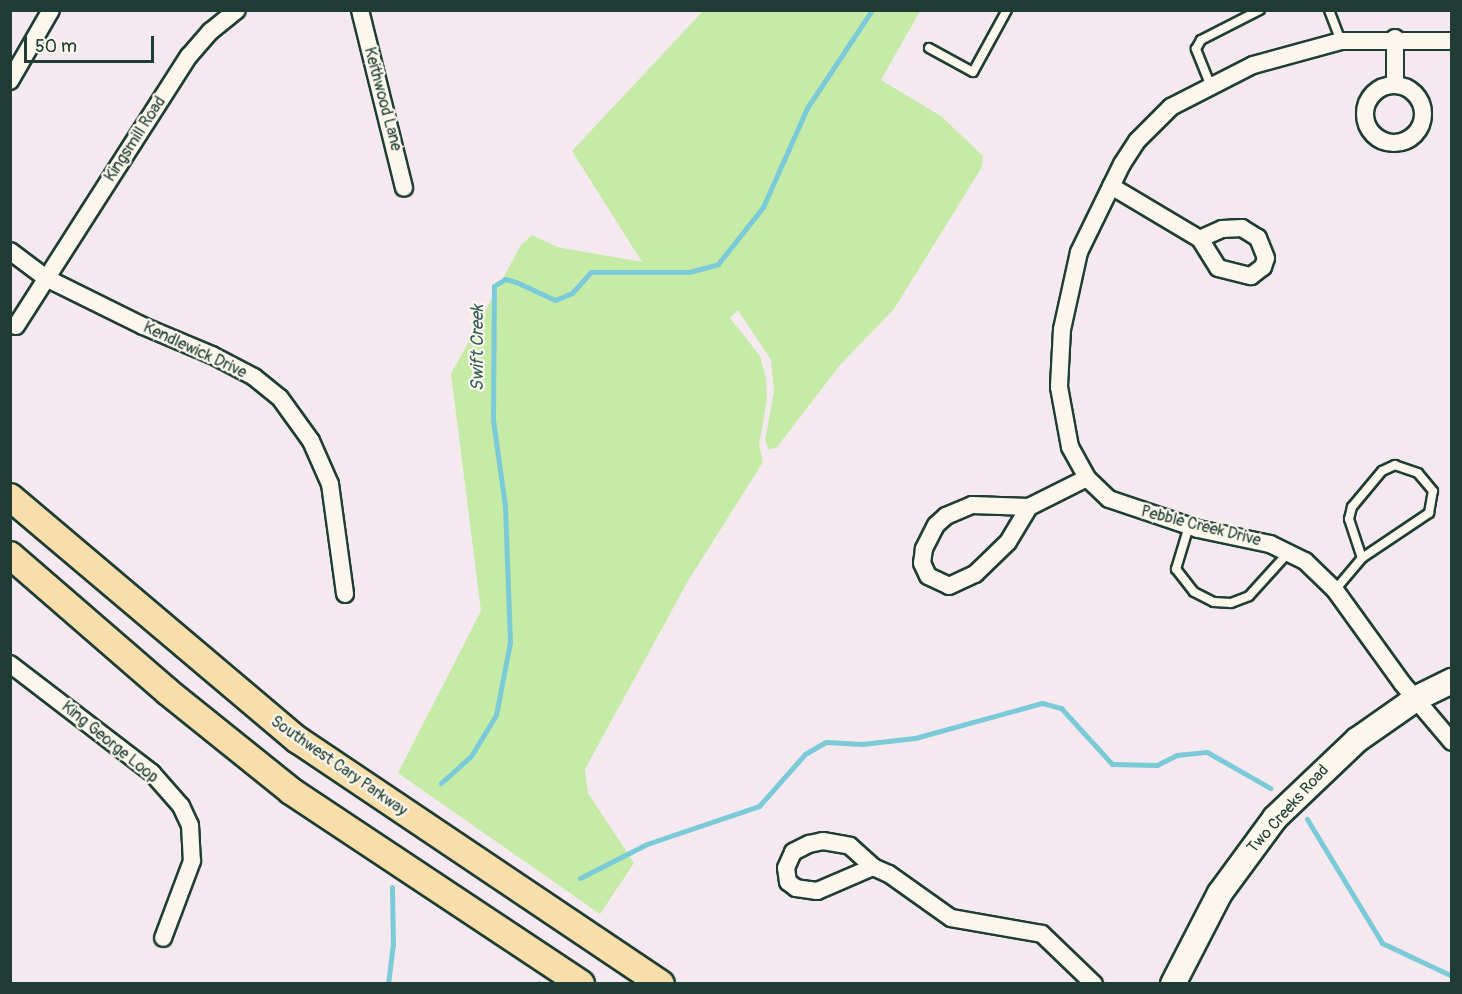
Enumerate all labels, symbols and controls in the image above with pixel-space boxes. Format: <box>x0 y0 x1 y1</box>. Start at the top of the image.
scale bar <box>27 24 158 62</box>
text: 50 m <box>35 35 77 58</box>
street label: Keithwood Lane <box>360 45 406 153</box>
street label: Kingsmill Road <box>100 93 170 185</box>
water label: Swift Creek <box>467 305 489 391</box>
street label: Kendlewick Drive <box>140 318 250 382</box>
street label: Pebble Creek Drive <box>1139 502 1263 550</box>
street label: King George Loop <box>58 697 162 787</box>
street label: Southwest Cary Parkway <box>267 712 411 820</box>
street label: Two Creeks Road <box>1243 761 1333 857</box>

